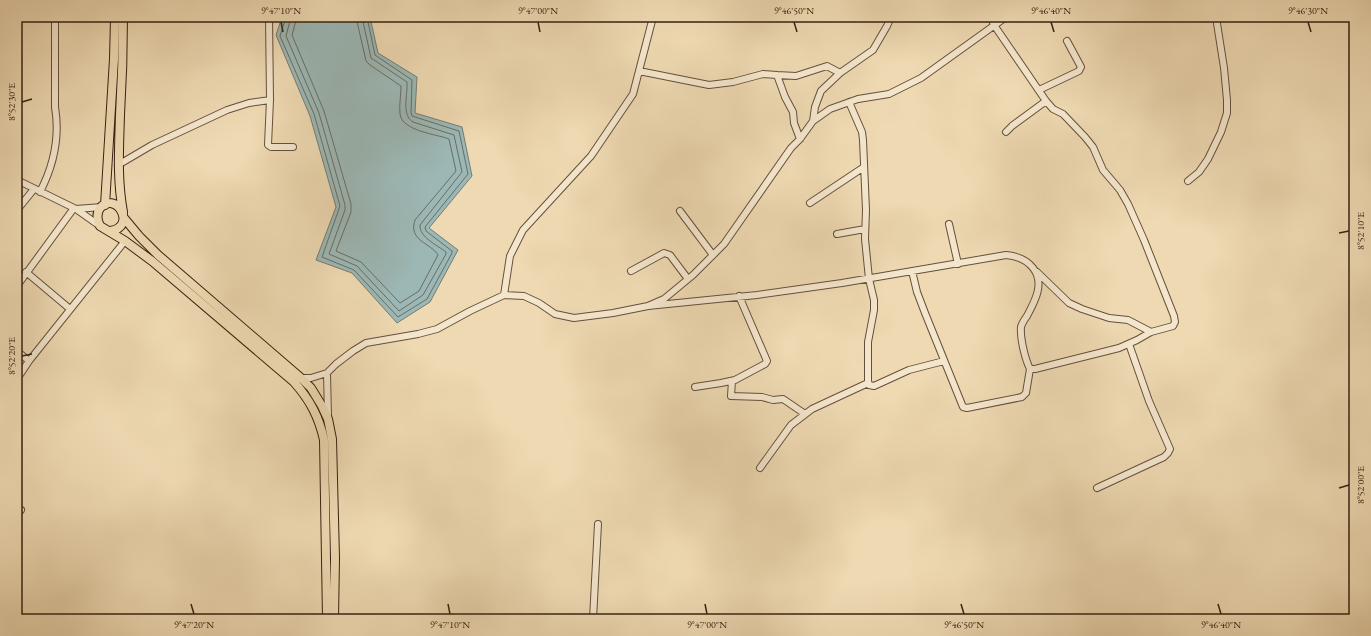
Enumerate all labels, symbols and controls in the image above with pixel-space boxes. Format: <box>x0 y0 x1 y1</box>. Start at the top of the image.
text: 9°47'10"N <box>261 4 301 17</box>
text: 9°47'00"N <box>518 4 558 17</box>
text: 9°46'50"N <box>774 4 814 17</box>
text: 9°46'40"N <box>1031 4 1071 17</box>
text: 9°46'30"N <box>1288 4 1328 17</box>
text: 8°52'30"E <box>5 83 18 121</box>
text: 8°52'10"E <box>1354 212 1367 250</box>
text: 8°52'20"E <box>5 337 18 375</box>
text: 8°52'00"E <box>1354 466 1367 504</box>
text: 9°47'20"N <box>174 618 214 631</box>
text: 9°47'10"N <box>430 618 470 631</box>
text: 9°47'00"N <box>687 618 727 631</box>
text: 9°46'50"N <box>944 618 984 631</box>
text: 9°46'40"N <box>1201 618 1241 631</box>

